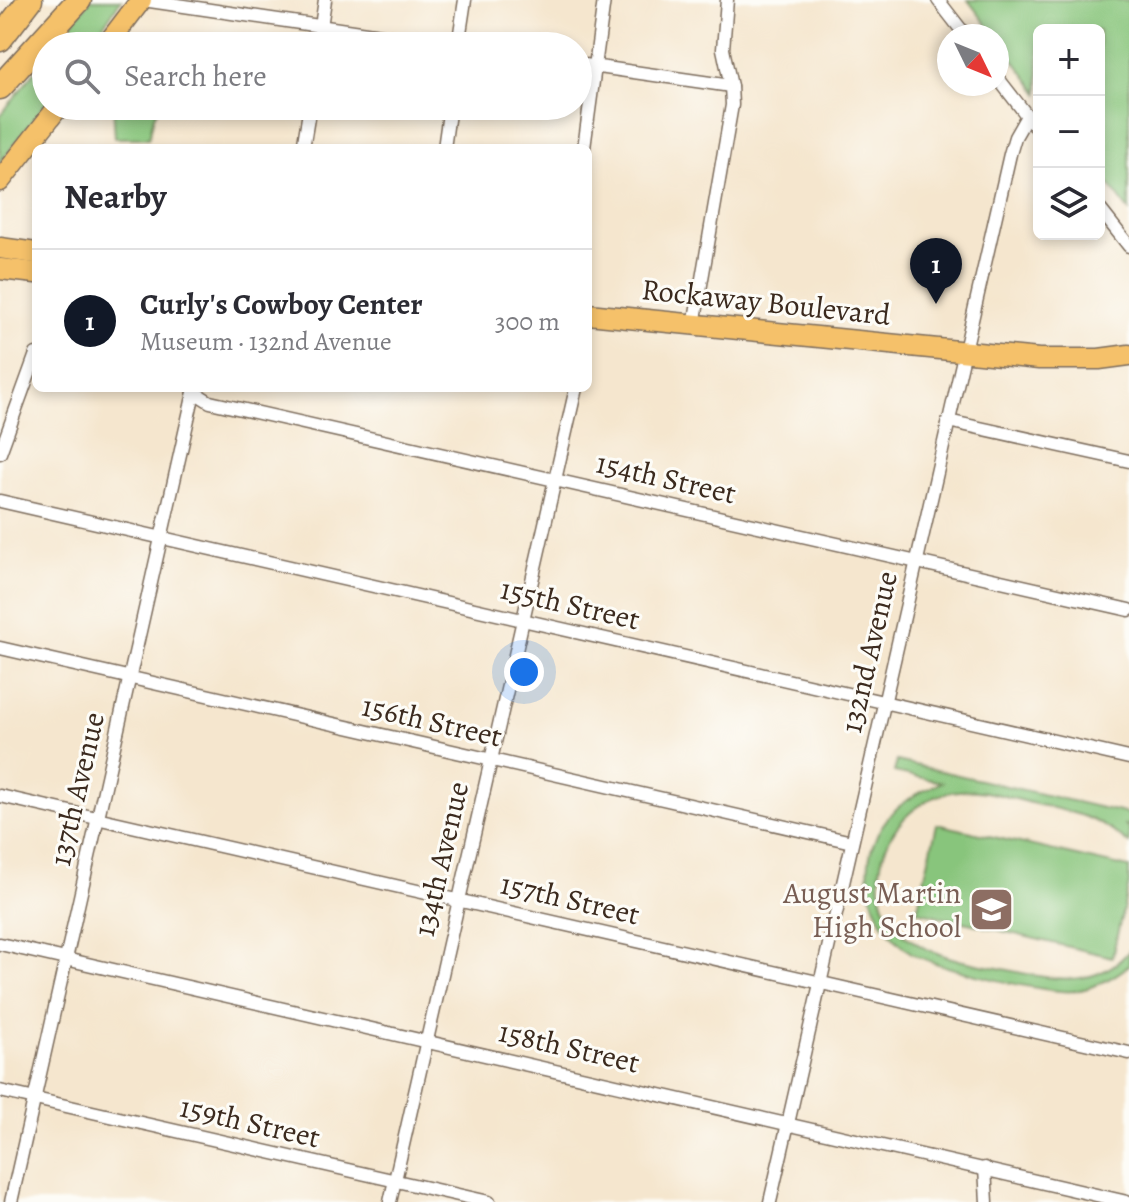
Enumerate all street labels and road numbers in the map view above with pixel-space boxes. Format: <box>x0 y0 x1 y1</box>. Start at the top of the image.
street label: Rockaway Boulevard <box>640 269 893 335</box>
street label: 154th Street <box>592 442 740 514</box>
street label: 132nd Avenue <box>831 567 907 737</box>
street label: 155th Street <box>496 569 644 639</box>
street label: 156th Street <box>358 685 506 757</box>
street label: 137th Avenue <box>40 708 114 870</box>
street label: 134th Avenue <box>404 778 478 940</box>
street label: 157th Street <box>497 864 643 934</box>
street label: 158th Street <box>495 1011 643 1083</box>
street label: 159th Street <box>176 1086 324 1158</box>

